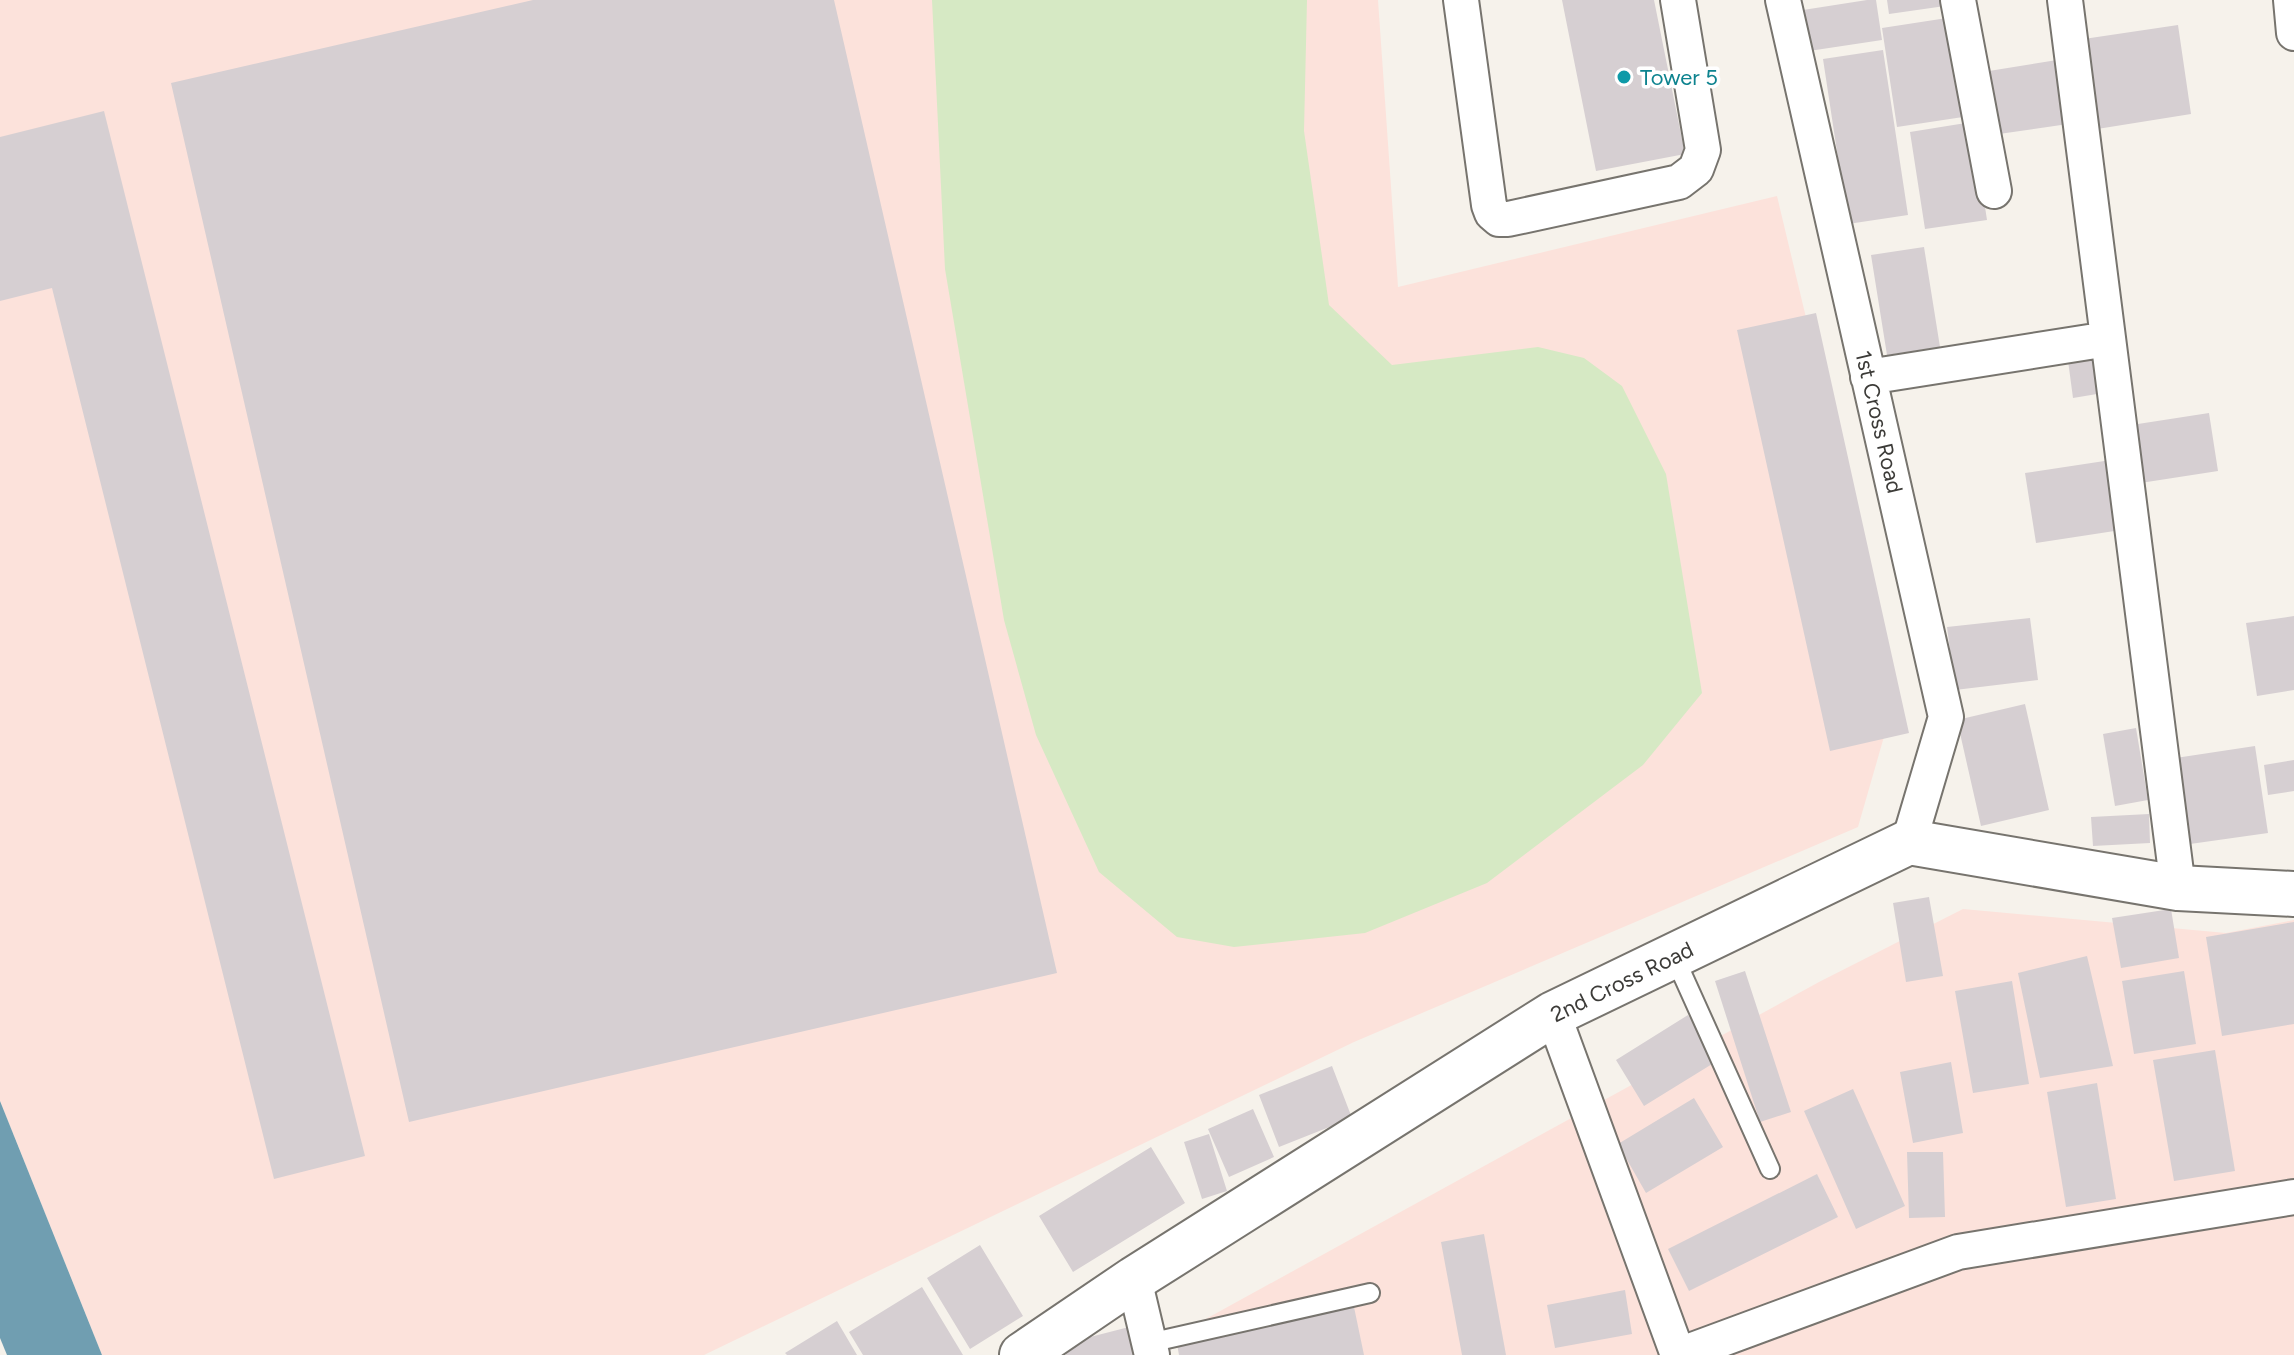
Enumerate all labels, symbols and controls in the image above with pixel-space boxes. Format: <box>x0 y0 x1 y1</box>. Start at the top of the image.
place label: Tower 5 <box>1640 64 1718 91</box>
marker: Tower 5 <box>1615 68 1633 86</box>
street label: 1st Cross Road <box>1849 348 1909 496</box>
street label: 2nd Cross Road <box>1546 936 1698 1028</box>

